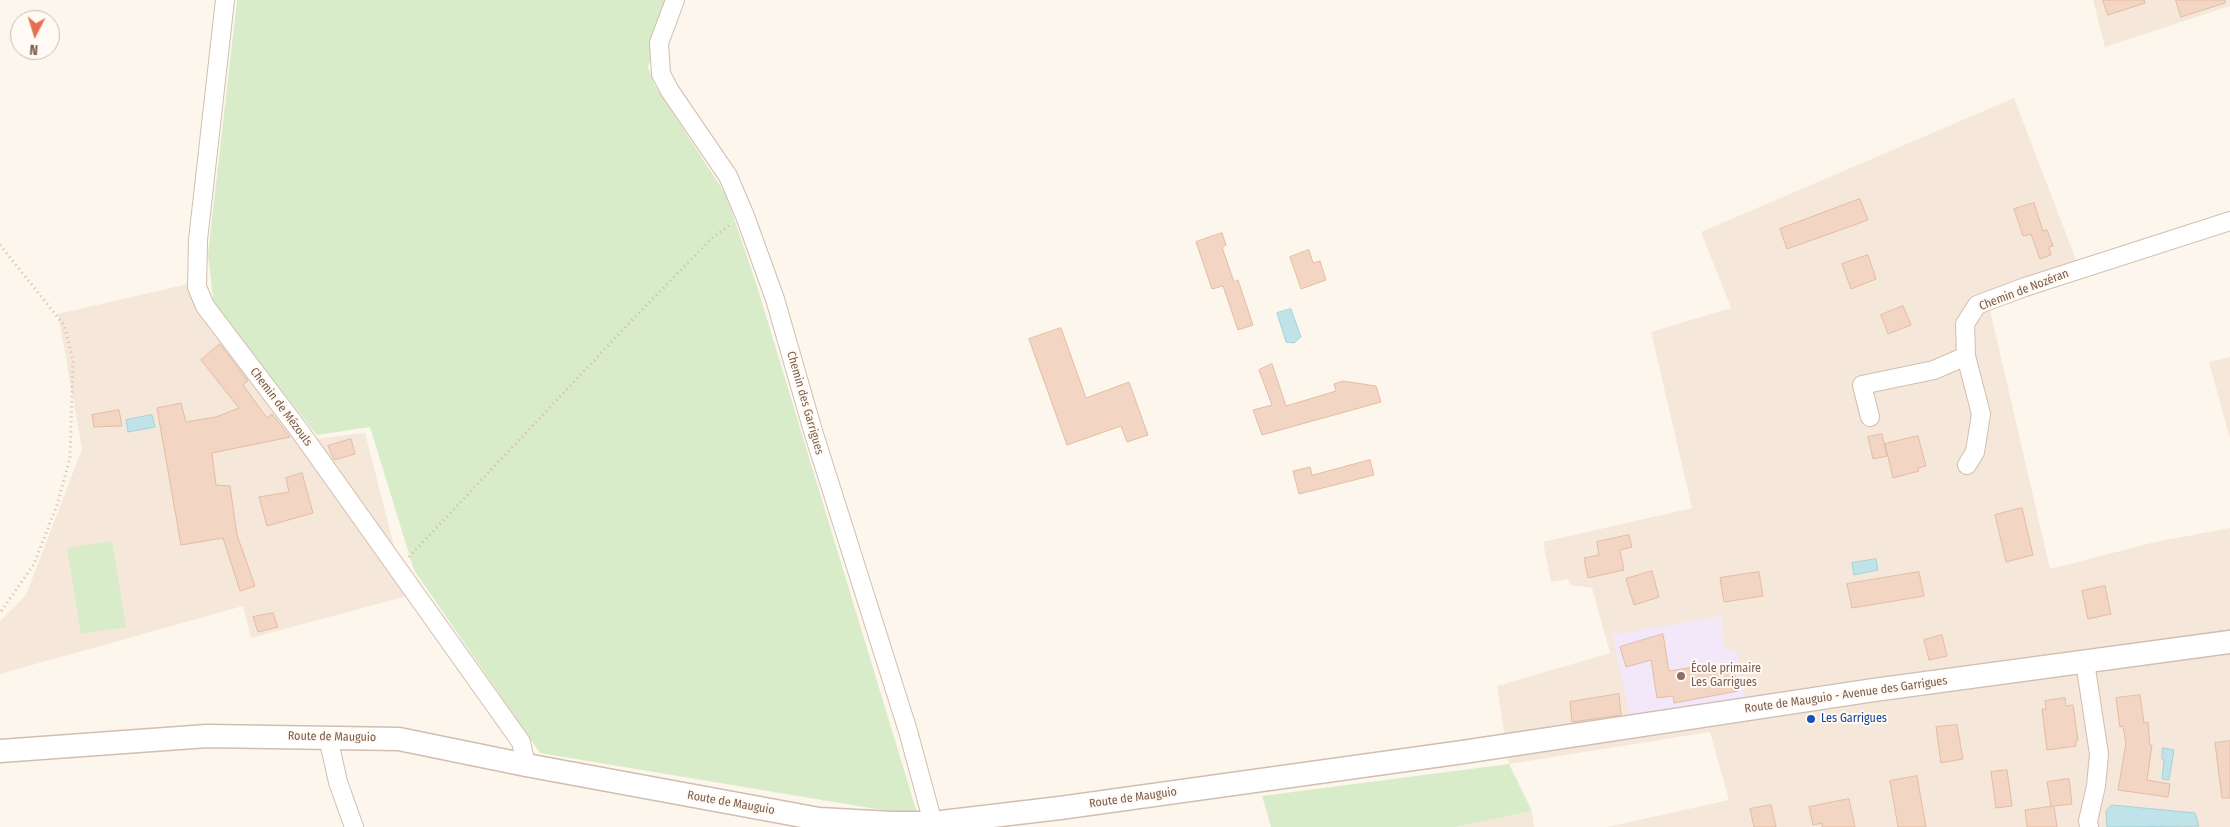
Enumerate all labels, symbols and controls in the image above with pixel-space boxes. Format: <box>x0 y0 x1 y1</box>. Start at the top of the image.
north arrow <box>10 10 60 60</box>
text: N <box>29 41 39 58</box>
street label: Chemin de Nozéran <box>1977 266 2071 314</box>
street label: Chemin des Garrigues <box>783 350 827 456</box>
street label: Chemin de Mézouls <box>247 365 315 449</box>
place label: École primaire Les Garrigues <box>1691 662 1761 690</box>
marker: École primaire Les Garrigues <box>1675 670 1687 682</box>
street label: Route de Mauguio - Avenue des Garrigues <box>1744 674 1948 716</box>
place label: Les Garrigues <box>1821 712 1887 726</box>
marker: Les Garrigues <box>1805 713 1817 725</box>
street label: Route de Mauguio <box>288 729 376 745</box>
street label: Route de Mauguio <box>1088 785 1178 811</box>
street label: Route de Mauguio <box>686 788 776 818</box>

